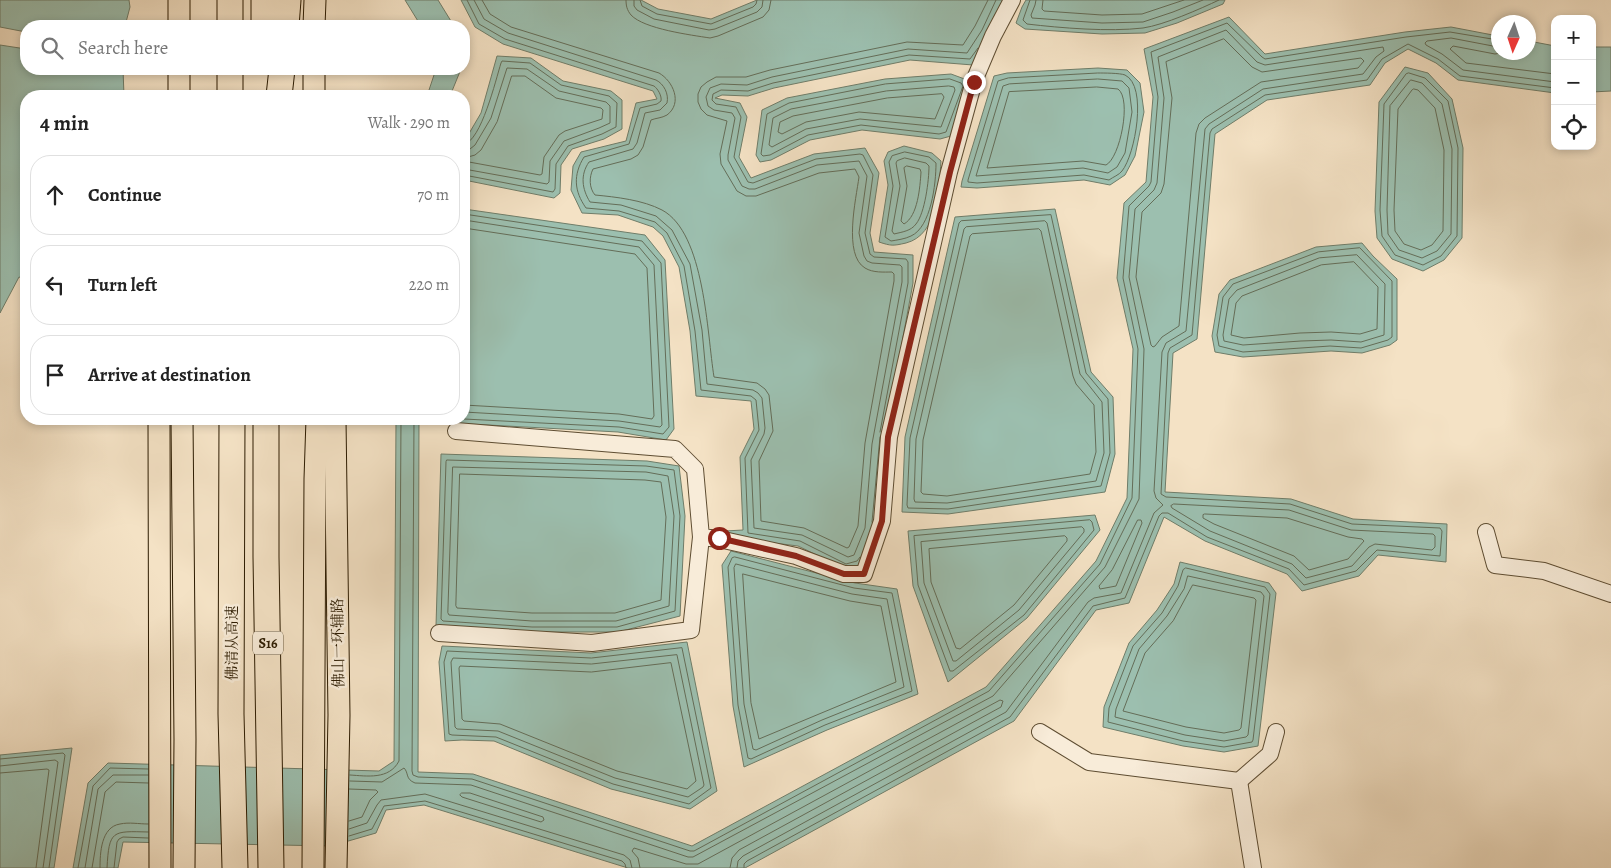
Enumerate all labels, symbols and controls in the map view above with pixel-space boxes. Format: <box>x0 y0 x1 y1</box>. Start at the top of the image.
north arrow <box>1491 15 1536 60</box>
map controls <box>1551 15 1596 150</box>
button: + <box>1551 15 1596 60</box>
search box <box>20 20 470 75</box>
icon: search <box>38 34 66 62</box>
text: Search here <box>78 35 168 61</box>
button: − <box>1551 60 1596 105</box>
route end <box>963 71 986 94</box>
button: locate <box>1551 105 1596 150</box>
text: 4 min <box>40 109 89 137</box>
text: Walk · 290 m <box>368 112 450 134</box>
icon: ahead <box>41 181 69 209</box>
text: Continue <box>88 182 162 208</box>
text: 70 m <box>417 184 449 206</box>
icon: left <box>41 271 69 299</box>
text: Turn left <box>88 272 157 298</box>
text: 220 m <box>409 274 449 296</box>
icon: arrive <box>41 361 69 389</box>
text: Arrive at destination <box>88 362 251 388</box>
route start <box>708 527 731 550</box>
street label: 佛山一环辅路 <box>327 598 349 688</box>
street label: 佛清从高速 <box>222 605 242 681</box>
road number: S16 <box>253 632 283 654</box>

